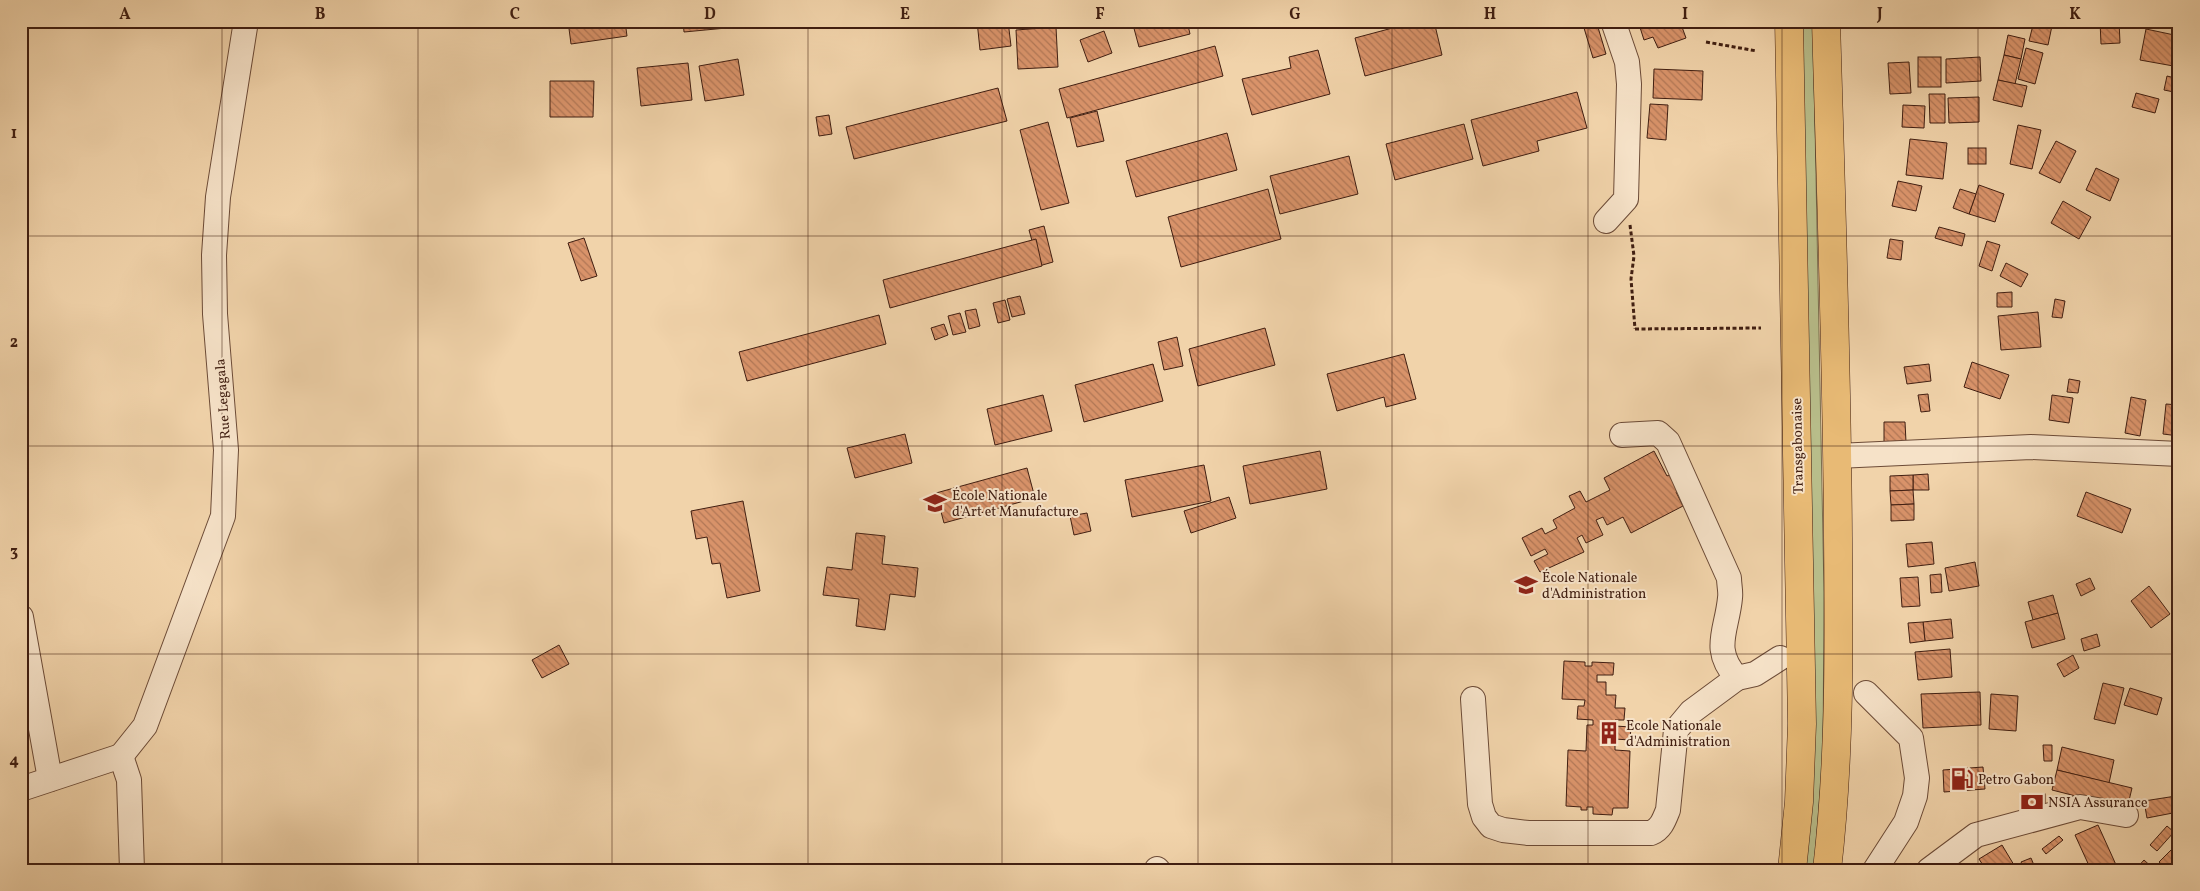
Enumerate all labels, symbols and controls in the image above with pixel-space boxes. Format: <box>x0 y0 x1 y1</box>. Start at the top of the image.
text: A <box>119 4 131 26</box>
text: B <box>315 4 326 26</box>
text: C <box>510 4 520 26</box>
text: D <box>704 4 716 26</box>
text: E <box>900 4 910 26</box>
text: F <box>1095 4 1105 26</box>
text: G <box>1289 4 1301 26</box>
text: H <box>1484 4 1496 26</box>
text: I <box>1682 4 1688 26</box>
text: J <box>1876 4 1883 26</box>
text: K <box>2069 4 2081 26</box>
text: 1 <box>11 123 17 145</box>
text: 2 <box>10 332 18 354</box>
street label: Rue Legagala <box>211 358 236 440</box>
street label: Transgabonaise <box>1788 397 1809 494</box>
place label: École Nationale d'Art et Manufacture <box>952 487 1079 522</box>
school or university icon: École Nationale d'Art et Manufacture <box>922 490 948 516</box>
text: 3 <box>10 541 18 563</box>
place label: École Nationale d'Administration <box>1542 569 1646 604</box>
school or university icon: École Nationale d'Administration <box>1513 572 1539 598</box>
place label: Ecole Nationale d'Administration <box>1626 717 1730 752</box>
building icon: Ecole Nationale d'Administration <box>1596 720 1622 746</box>
text: 4 <box>9 750 19 772</box>
fuel station icon: Petro Gabon <box>1949 766 1975 792</box>
place label: Petro Gabon <box>1978 771 2054 790</box>
bank icon: NSIA Assurance <box>2019 789 2045 815</box>
place label: NSIA Assurance <box>2048 794 2148 813</box>

